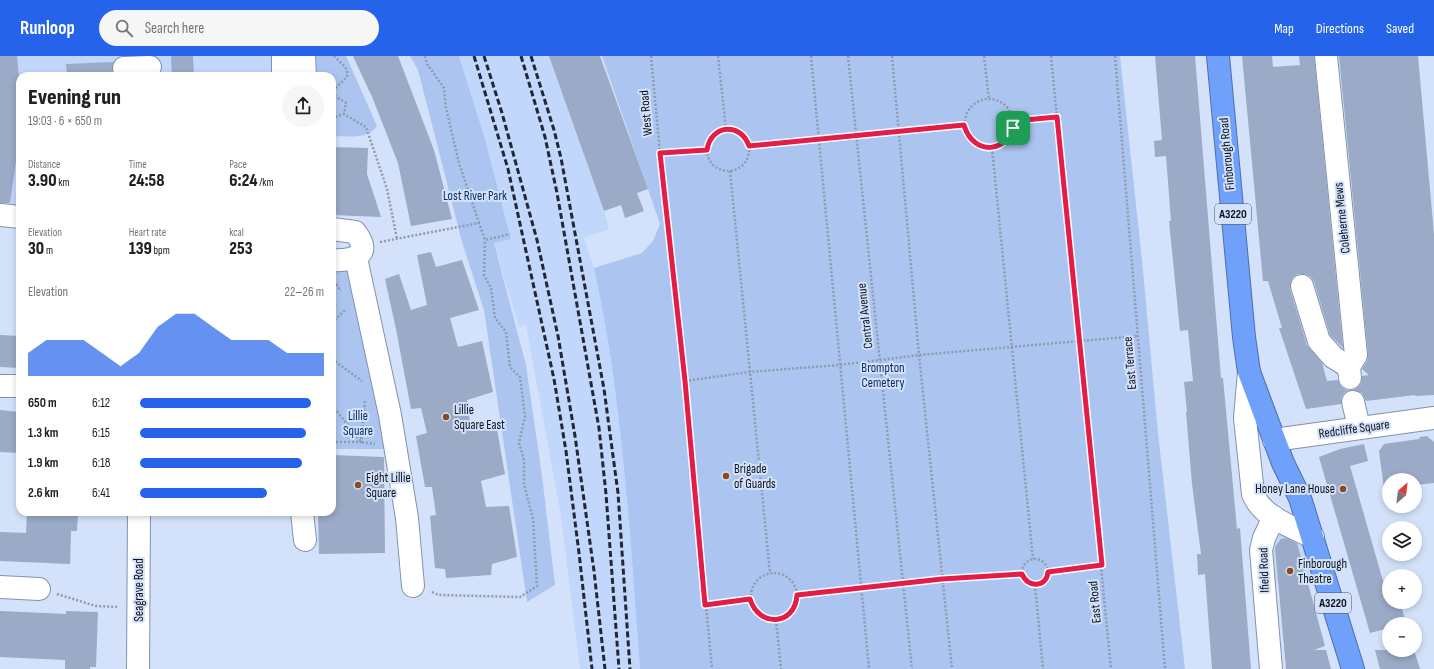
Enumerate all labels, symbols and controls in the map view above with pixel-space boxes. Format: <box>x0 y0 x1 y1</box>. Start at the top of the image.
search box <box>99 10 379 46</box>
text: Runloop <box>20 17 75 40</box>
icon: search <box>113 17 135 39</box>
text: Search here <box>145 19 204 38</box>
text: Map <box>1274 20 1294 37</box>
text: Directions <box>1316 20 1364 37</box>
text: Saved <box>1386 20 1414 37</box>
text: Evening run <box>28 84 121 111</box>
button: share <box>282 85 324 127</box>
street label: West Road <box>636 89 656 137</box>
pin <box>996 111 1030 145</box>
text: 19:03 · 6 × 650 m <box>28 113 102 129</box>
icon: arrive <box>1002 117 1024 139</box>
street label: Finborough Road <box>1216 117 1238 191</box>
text: Distance <box>28 158 60 171</box>
text: Time <box>129 158 147 171</box>
text: Pace <box>229 158 247 171</box>
text: 3.90 <box>28 171 56 191</box>
text: 24:58 <box>129 171 165 191</box>
text: 6:24 <box>229 171 258 191</box>
text: km <box>56 176 69 189</box>
text: /km <box>258 176 274 189</box>
street label: Coleherne Mews <box>1330 181 1354 254</box>
park label: Lost River Park <box>443 188 507 204</box>
road number: A3220 <box>1215 204 1251 224</box>
text: Elevation <box>28 226 62 239</box>
text: Heart rate <box>129 226 166 239</box>
text: kcal <box>229 226 244 239</box>
text: 30 <box>28 239 44 259</box>
text: 139 <box>129 239 152 259</box>
text: 253 <box>229 239 253 259</box>
text: m <box>44 244 53 257</box>
text: bpm <box>152 244 170 257</box>
street label: Central Avenue <box>854 282 876 350</box>
text: Elevation <box>28 284 68 300</box>
text: 22–26 m <box>285 284 324 300</box>
street label: East Terrace <box>1120 336 1140 390</box>
park label: Brompton Cemetery <box>861 360 905 391</box>
text: 650 m <box>28 395 57 411</box>
text: 6:12 <box>92 395 110 411</box>
place label: Lillie Square East <box>454 402 505 433</box>
park label: Lillie Square <box>343 408 373 439</box>
marker: Lillie Square East <box>441 412 451 422</box>
street label: Redcliffe Square <box>1318 416 1390 442</box>
text: 1.3 km <box>28 425 58 441</box>
text: 6:15 <box>92 425 110 441</box>
text: 1.9 km <box>28 455 59 471</box>
text: 6:18 <box>92 455 110 471</box>
place label: Brigade of Guards <box>734 461 776 492</box>
place label: Eight Lillie Square <box>366 470 411 501</box>
marker: Brigade of Guards <box>721 471 731 481</box>
north arrow <box>1382 473 1422 513</box>
map controls <box>1382 473 1422 657</box>
marker: Eight Lillie Square <box>353 480 363 490</box>
place label: Honey Lane House <box>1255 481 1335 497</box>
marker: Honey Lane House <box>1338 484 1348 494</box>
text: 2.6 km <box>28 485 59 501</box>
text: 6:41 <box>92 485 110 501</box>
button: layers <box>1382 521 1422 561</box>
street label: Ifield Road <box>1255 547 1273 593</box>
place label: Finborough Theatre <box>1298 556 1347 587</box>
street label: Seagrave Road <box>131 558 147 622</box>
marker: Finborough Theatre <box>1285 566 1295 576</box>
button: + <box>1382 569 1422 609</box>
street label: East Road <box>1085 580 1105 624</box>
road number: A3220 <box>1315 593 1351 613</box>
button: − <box>1382 617 1422 657</box>

